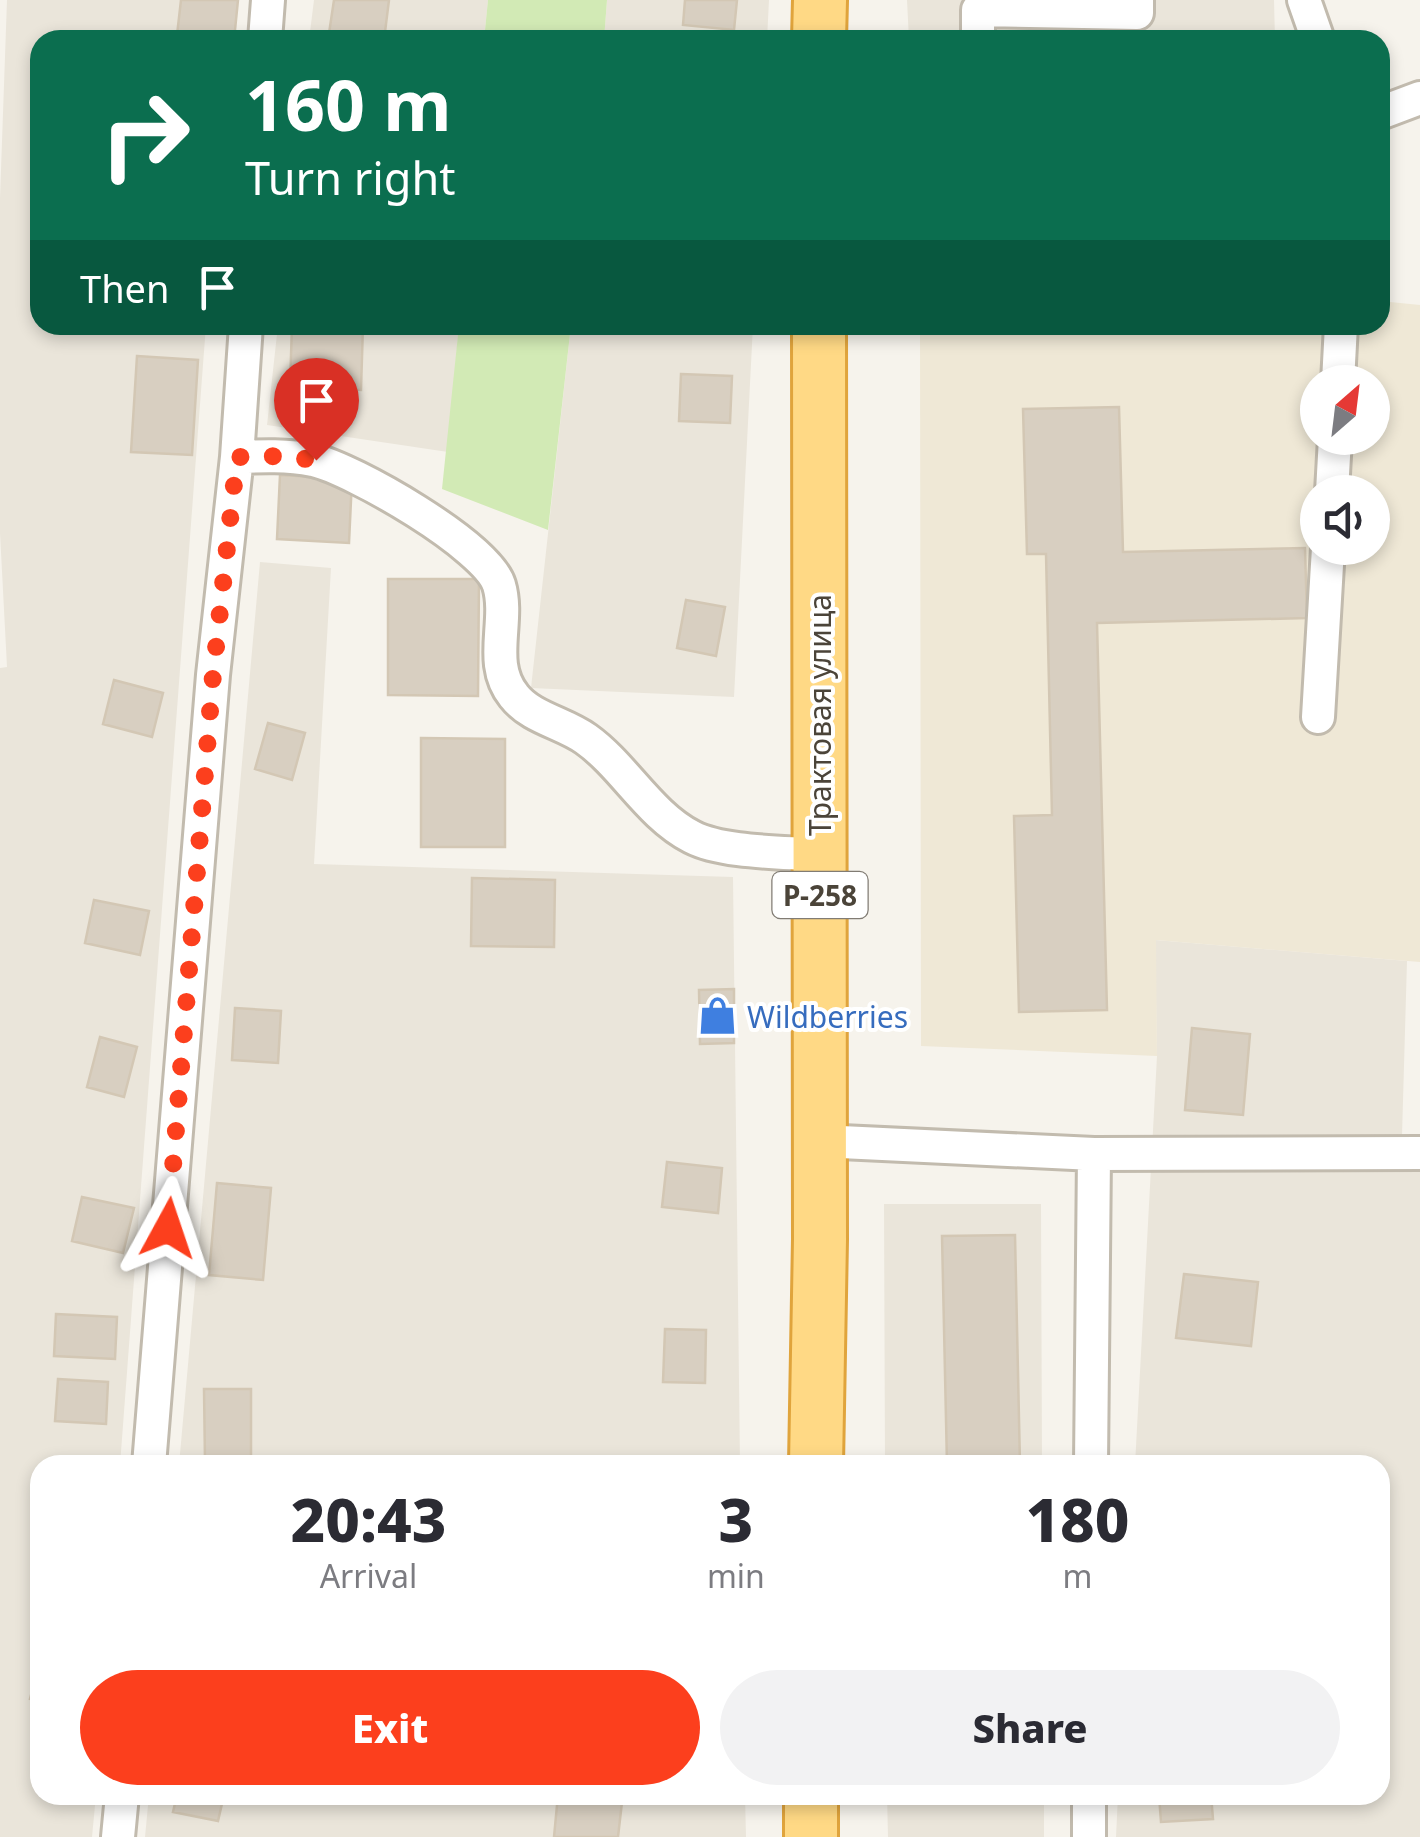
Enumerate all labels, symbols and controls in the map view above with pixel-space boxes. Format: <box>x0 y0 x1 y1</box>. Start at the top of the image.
text: 160 m <box>245 56 452 152</box>
icon: right <box>80 70 210 200</box>
text: Turn right <box>245 147 456 208</box>
icon: arrive <box>190 260 245 315</box>
text: Then <box>80 262 170 314</box>
pin <box>274 358 359 461</box>
north arrow <box>1300 365 1390 455</box>
map controls <box>1300 365 1390 565</box>
icon: arrive <box>289 373 344 428</box>
button: sound <box>1300 475 1390 565</box>
street label: Трактовая улица <box>799 594 840 836</box>
road number: Р-258 <box>772 872 868 918</box>
shop icon: Wildberries <box>696 995 738 1037</box>
place label: Wildberries <box>747 996 908 1037</box>
position arrow <box>116 1176 220 1280</box>
text: 20:43 <box>291 1478 446 1560</box>
text: 3 <box>719 1478 753 1560</box>
text: 180 <box>1025 1478 1129 1560</box>
text: Arrival <box>320 1554 417 1597</box>
text: min <box>707 1554 765 1597</box>
text: m <box>1062 1554 1092 1597</box>
button: Exit <box>80 1670 700 1785</box>
button: Share <box>720 1670 1340 1785</box>

